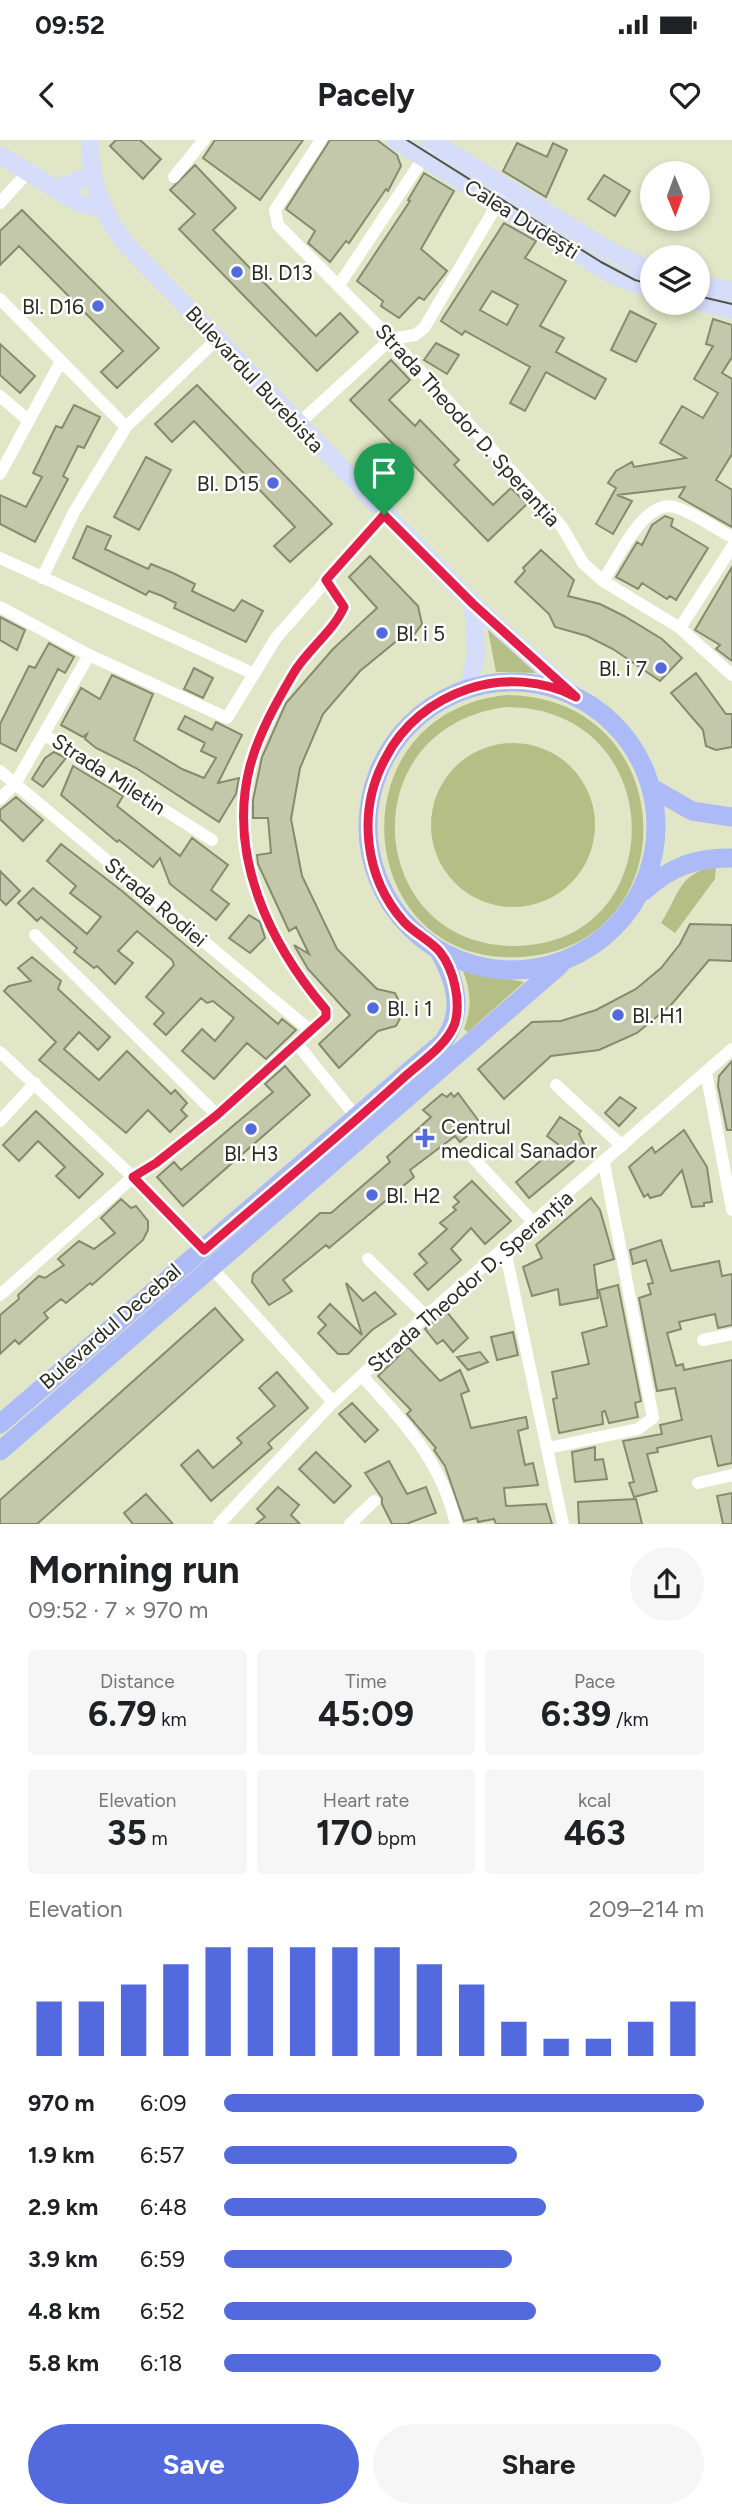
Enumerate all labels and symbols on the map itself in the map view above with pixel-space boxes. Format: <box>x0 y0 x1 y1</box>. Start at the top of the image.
north arrow <box>640 161 710 231</box>
street label: Calea Dudești <box>460 174 584 264</box>
place label: Bl. D13 <box>251 260 313 285</box>
marker: Bl. D13 <box>229 264 245 280</box>
place label: Bl. D16 <box>22 294 84 319</box>
marker: Bl. D16 <box>90 298 106 314</box>
street label: Bulevardul Burebista <box>181 301 329 457</box>
street label: Strada Theodor D. Speranția <box>370 318 566 532</box>
pin <box>354 443 414 515</box>
place label: Bl. D15 <box>197 471 259 496</box>
marker: Bl. D15 <box>265 475 281 491</box>
place label: Bl. i 5 <box>396 621 445 646</box>
marker: Bl. i 5 <box>374 625 390 641</box>
place label: Bl. i 7 <box>599 656 647 681</box>
marker: Bl. i 7 <box>653 660 669 676</box>
street label: Strada Miletin <box>48 728 170 820</box>
street label: Strada Rodiei <box>100 852 212 952</box>
place label: Bl. i 1 <box>387 996 433 1021</box>
marker: Bl. i 1 <box>365 1000 381 1016</box>
place label: Bl. H1 <box>632 1003 683 1028</box>
marker: Bl. H1 <box>610 1007 626 1023</box>
place label: Centrul medical Sanador <box>441 1114 597 1163</box>
marker: Bl. H3 <box>243 1121 259 1137</box>
marker: Centrul medical Sanador <box>415 1128 435 1148</box>
place label: Bl. H3 <box>224 1141 278 1166</box>
place label: Bl. H2 <box>386 1183 441 1208</box>
street label: Strada Theodor D. Speranția <box>362 1185 578 1377</box>
marker: Bl. H2 <box>364 1187 380 1203</box>
street label: Bulevardul Decebal <box>34 1258 186 1394</box>

